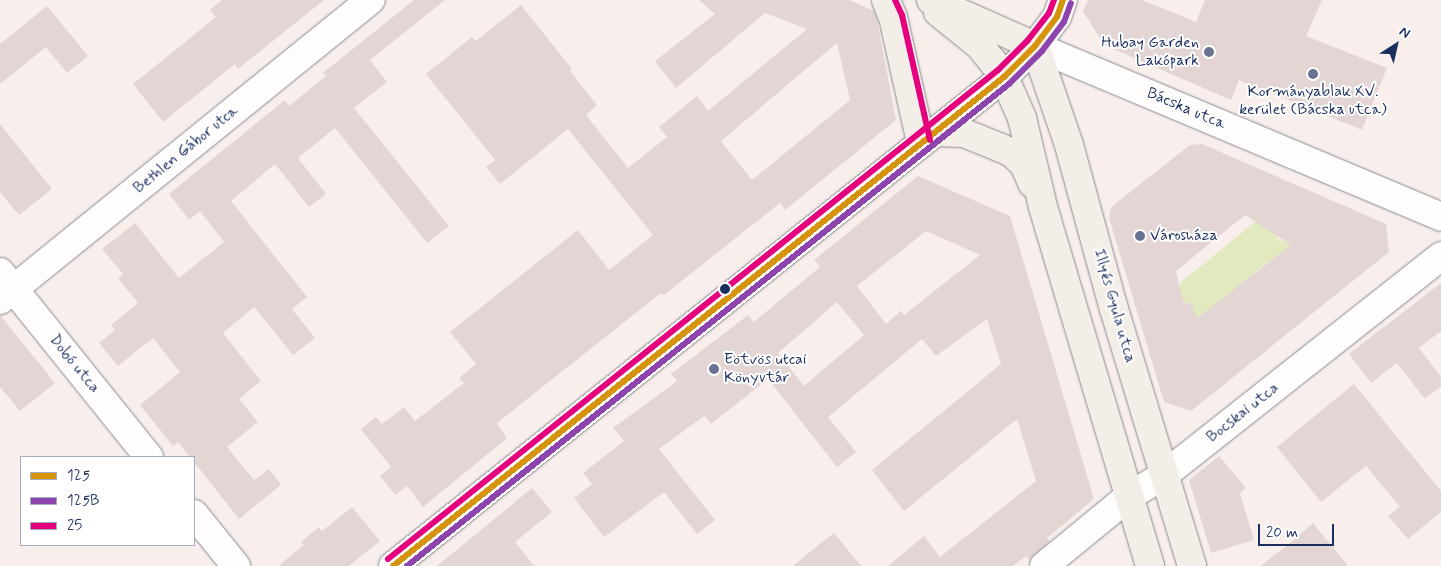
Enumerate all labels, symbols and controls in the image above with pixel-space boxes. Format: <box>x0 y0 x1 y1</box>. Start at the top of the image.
north arrow <box>1371 20 1421 70</box>
text: N <box>1396 23 1414 43</box>
place label: Hubay Garden Lakópark <box>1104 33 1199 71</box>
marker: Hubay Garden Lakópark <box>1203 46 1215 58</box>
marker: Kormányablak XV. kerület (Bácska utca) <box>1307 68 1319 80</box>
place label: Kormányablak XV. kerület (Bácska utca) <box>1239 82 1387 120</box>
street label: Bácska utca <box>1144 84 1228 134</box>
street label: Bethlen Gábor utca <box>129 101 243 199</box>
place label: Városháza <box>1150 226 1218 246</box>
marker: Városháza <box>1134 230 1146 242</box>
street label: Illyés Gyula utca <box>1089 248 1139 364</box>
unlabelled marker <box>720 284 730 294</box>
street label: Dobó utca <box>45 331 103 397</box>
place label: Eötvös utcai Könyvtár <box>724 350 811 388</box>
marker: Eötvös utcai Könyvtár <box>708 363 720 375</box>
street label: Bocskai utca <box>1203 379 1283 447</box>
legend <box>20 456 195 546</box>
text: 125 <box>67 466 90 486</box>
text: 125B <box>67 491 99 511</box>
scale bar <box>1261 514 1337 546</box>
text: 25 <box>67 516 82 536</box>
text: 20 m <box>1266 523 1298 543</box>

